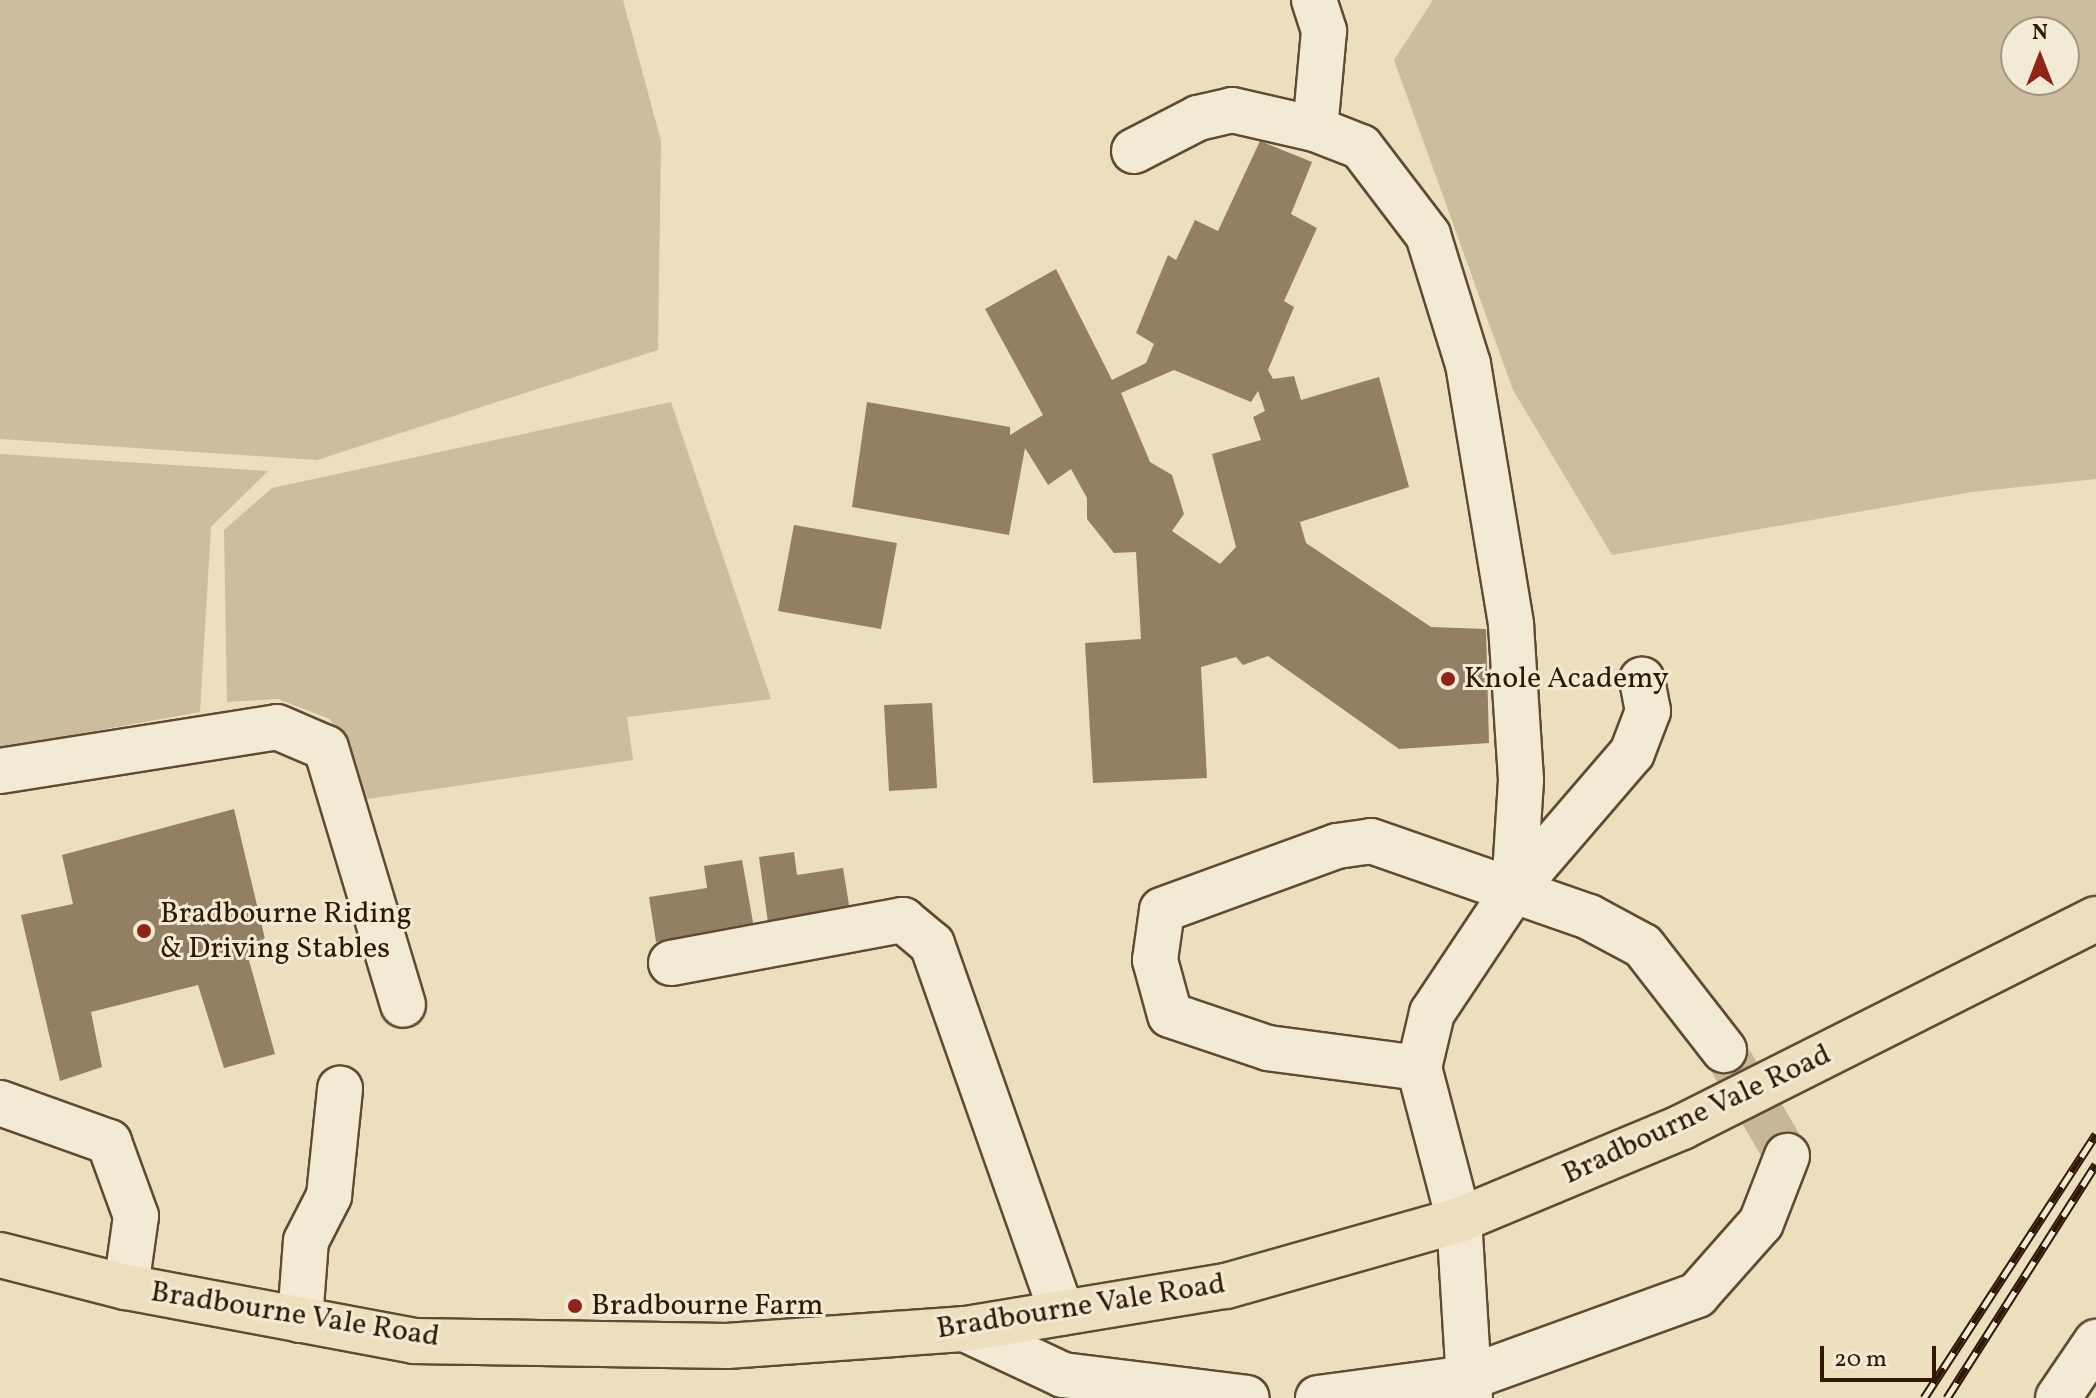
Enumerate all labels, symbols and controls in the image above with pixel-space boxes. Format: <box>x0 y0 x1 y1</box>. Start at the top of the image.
north arrow <box>2000 16 2080 96</box>
text: N <box>2032 18 2048 49</box>
place label: Knole Academy <box>1464 661 1669 697</box>
marker: Knole Academy <box>1439 670 1457 688</box>
place label: Bradbourne Riding & Driving Stables <box>160 896 412 966</box>
marker: Bradbourne Riding & Driving Stables <box>135 922 153 940</box>
street label: Bradbourne Vale Road <box>1557 1037 1837 1193</box>
street label: Bradbourne Vale Road <box>934 1266 1228 1348</box>
street label: Bradbourne Vale Road <box>148 1274 442 1356</box>
place label: Bradbourne Farm <box>591 1288 823 1324</box>
marker: Bradbourne Farm <box>566 1297 584 1315</box>
scale bar <box>1824 1330 1940 1380</box>
text: 20 m <box>1834 1343 1887 1377</box>

